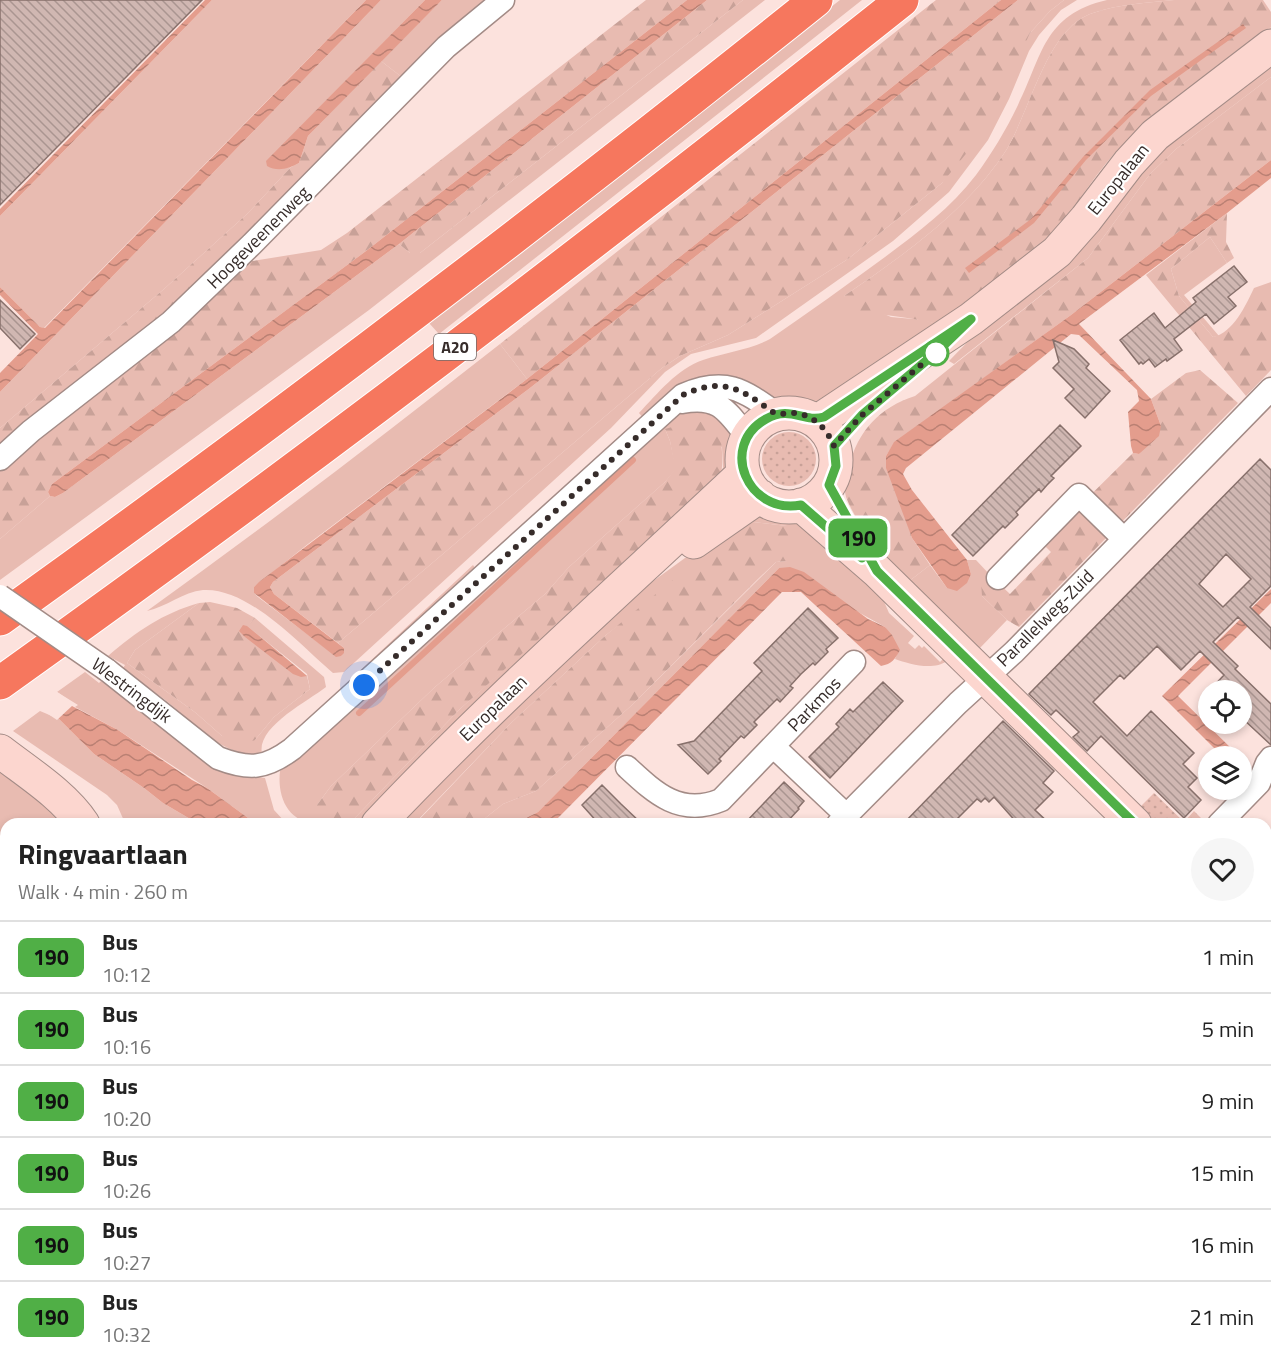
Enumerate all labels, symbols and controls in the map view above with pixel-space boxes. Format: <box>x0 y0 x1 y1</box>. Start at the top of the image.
street label: Europalaan <box>1081 137 1155 221</box>
street label: Hoogeveenenweg <box>200 179 316 295</box>
road number: A20 <box>434 334 476 360</box>
unlabelled marker <box>923 340 949 366</box>
line badge: 190 <box>824 518 892 558</box>
text: 190 <box>840 522 876 554</box>
street label: Parallelweg-Zuid <box>990 563 1100 673</box>
street label: Westringdijk <box>86 651 178 729</box>
street label: Europalaan <box>453 669 533 747</box>
your location <box>349 670 379 700</box>
street label: Parkmos <box>781 670 847 738</box>
map controls <box>1198 680 1252 800</box>
button: locate <box>1198 680 1252 734</box>
button: layers <box>1198 746 1252 800</box>
text: Ringvaartlaan <box>18 832 188 875</box>
button: heart <box>1191 838 1254 901</box>
text: Walk · 4 min · 260 m <box>18 876 188 907</box>
text: Bus <box>102 925 138 959</box>
text: 1 min <box>1202 940 1254 974</box>
text: 190 <box>33 941 69 973</box>
text: 10:12 <box>102 959 151 990</box>
text: Bus <box>102 997 138 1031</box>
text: 5 min <box>1202 1012 1254 1046</box>
text: 190 <box>33 1013 69 1045</box>
text: 10:16 <box>102 1031 151 1062</box>
text: Bus <box>102 1069 138 1103</box>
text: 9 min <box>1202 1084 1254 1118</box>
text: 190 <box>33 1085 69 1117</box>
text: 10:20 <box>102 1103 151 1134</box>
text: Bus <box>102 1141 138 1175</box>
text: 15 min <box>1189 1156 1254 1190</box>
text: 190 <box>33 1157 69 1189</box>
text: 10:26 <box>102 1175 151 1206</box>
text: Bus <box>102 1213 138 1247</box>
text: 16 min <box>1189 1228 1254 1262</box>
text: 190 <box>33 1229 69 1261</box>
text: 10:27 <box>102 1247 151 1278</box>
text: Bus <box>102 1285 138 1319</box>
text: 21 min <box>1189 1300 1254 1334</box>
text: 190 <box>33 1301 69 1333</box>
text: 10:32 <box>102 1319 151 1350</box>

